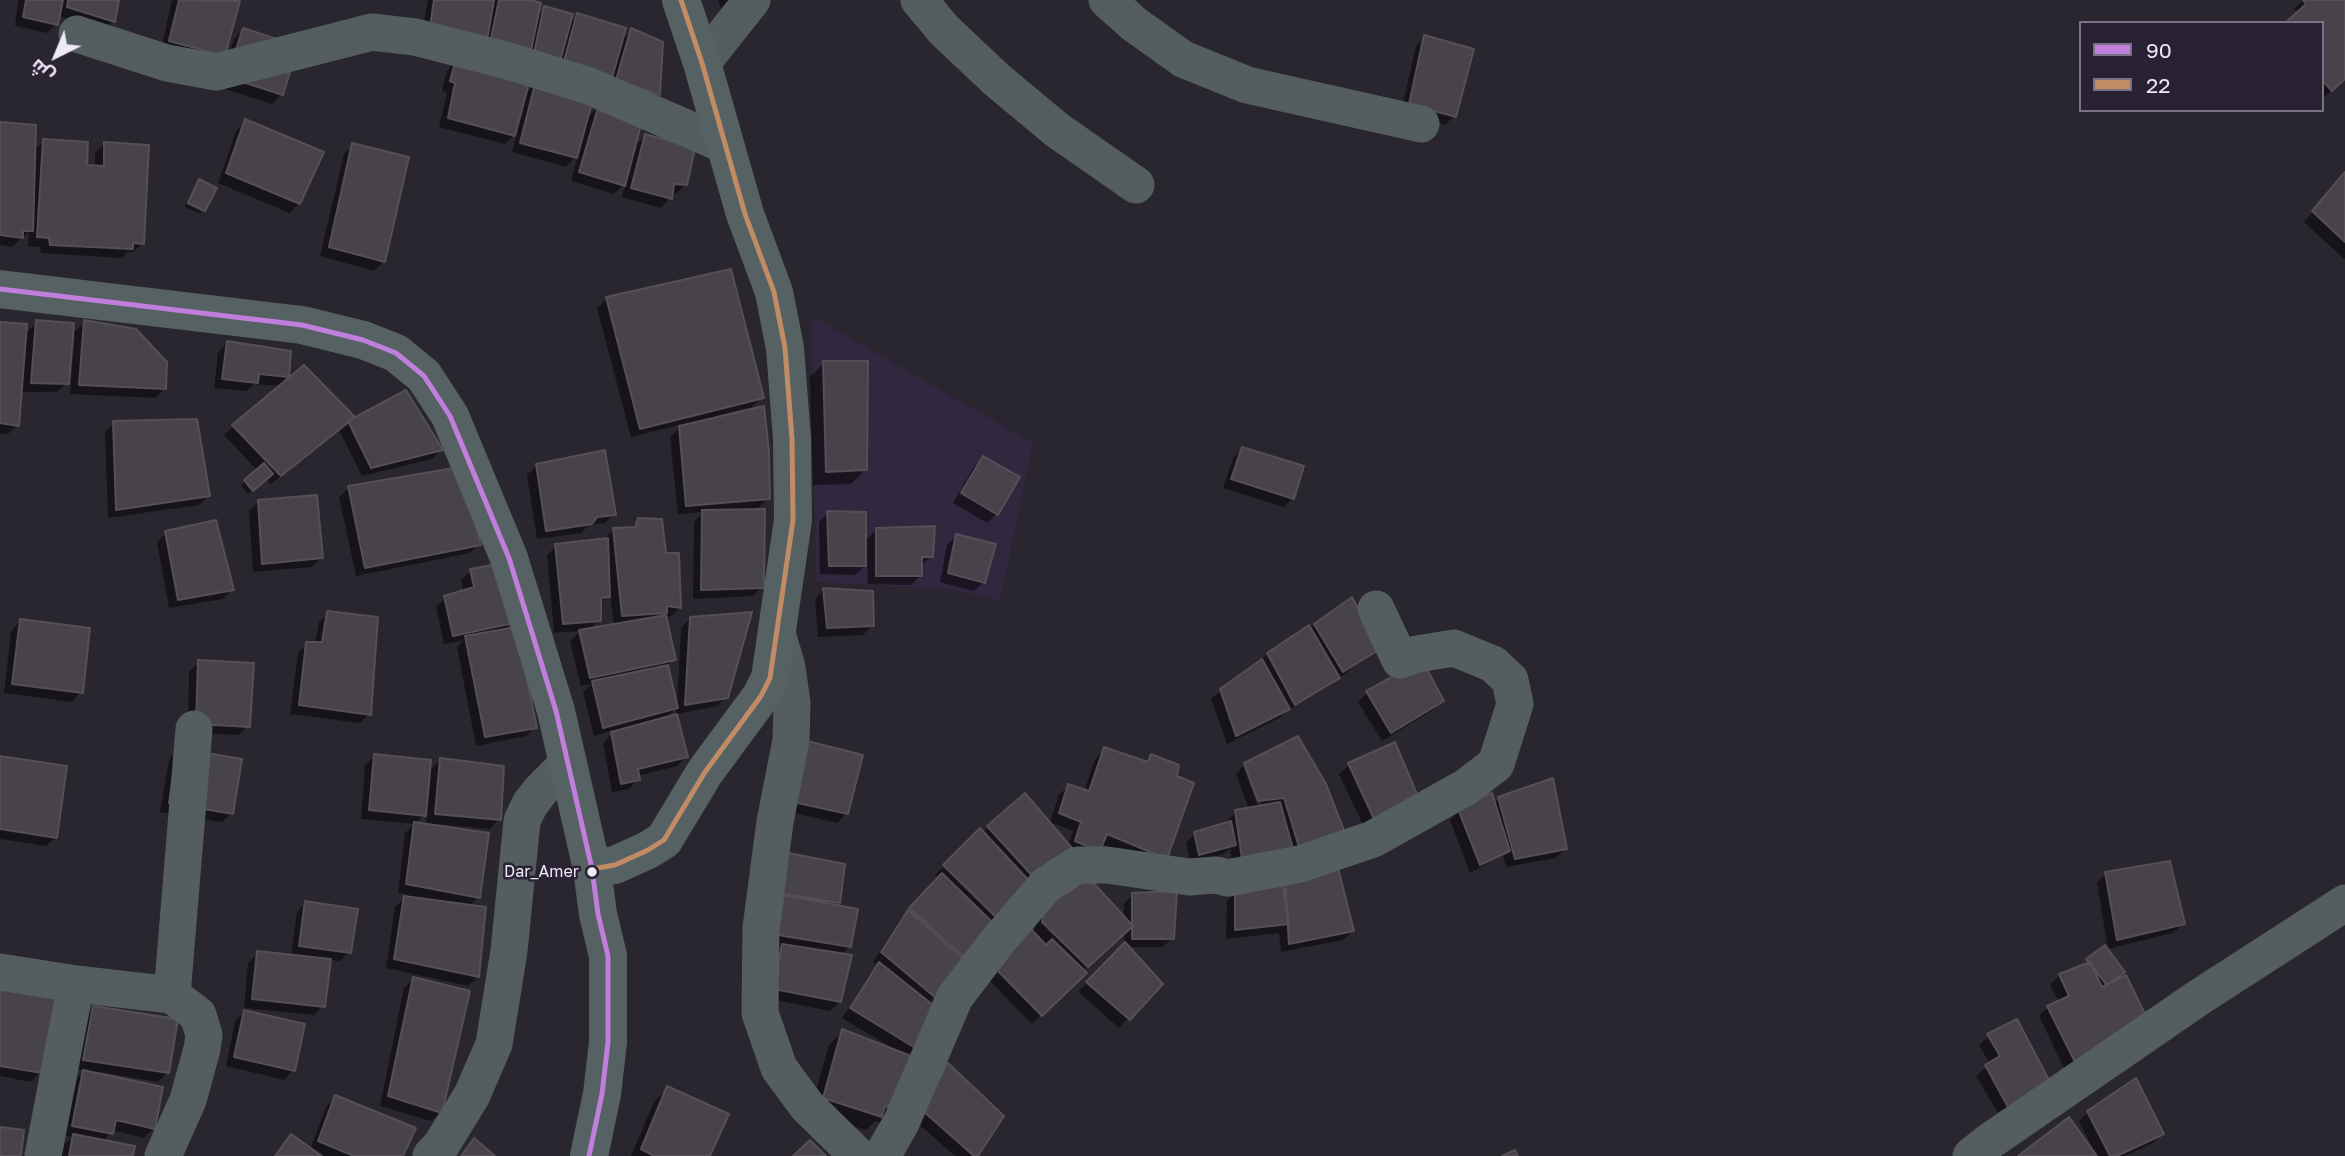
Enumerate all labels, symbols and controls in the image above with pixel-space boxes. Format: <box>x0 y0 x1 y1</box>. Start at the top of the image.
north arrow <box>21 21 91 91</box>
legend <box>2079 21 2324 112</box>
text: 90 <box>2146 37 2172 63</box>
text: ش <box>25 55 58 88</box>
text: 22 <box>2146 72 2170 98</box>
place label: Dar_Amer <box>504 862 579 882</box>
marker: Dar_Amer <box>585 865 599 879</box>

